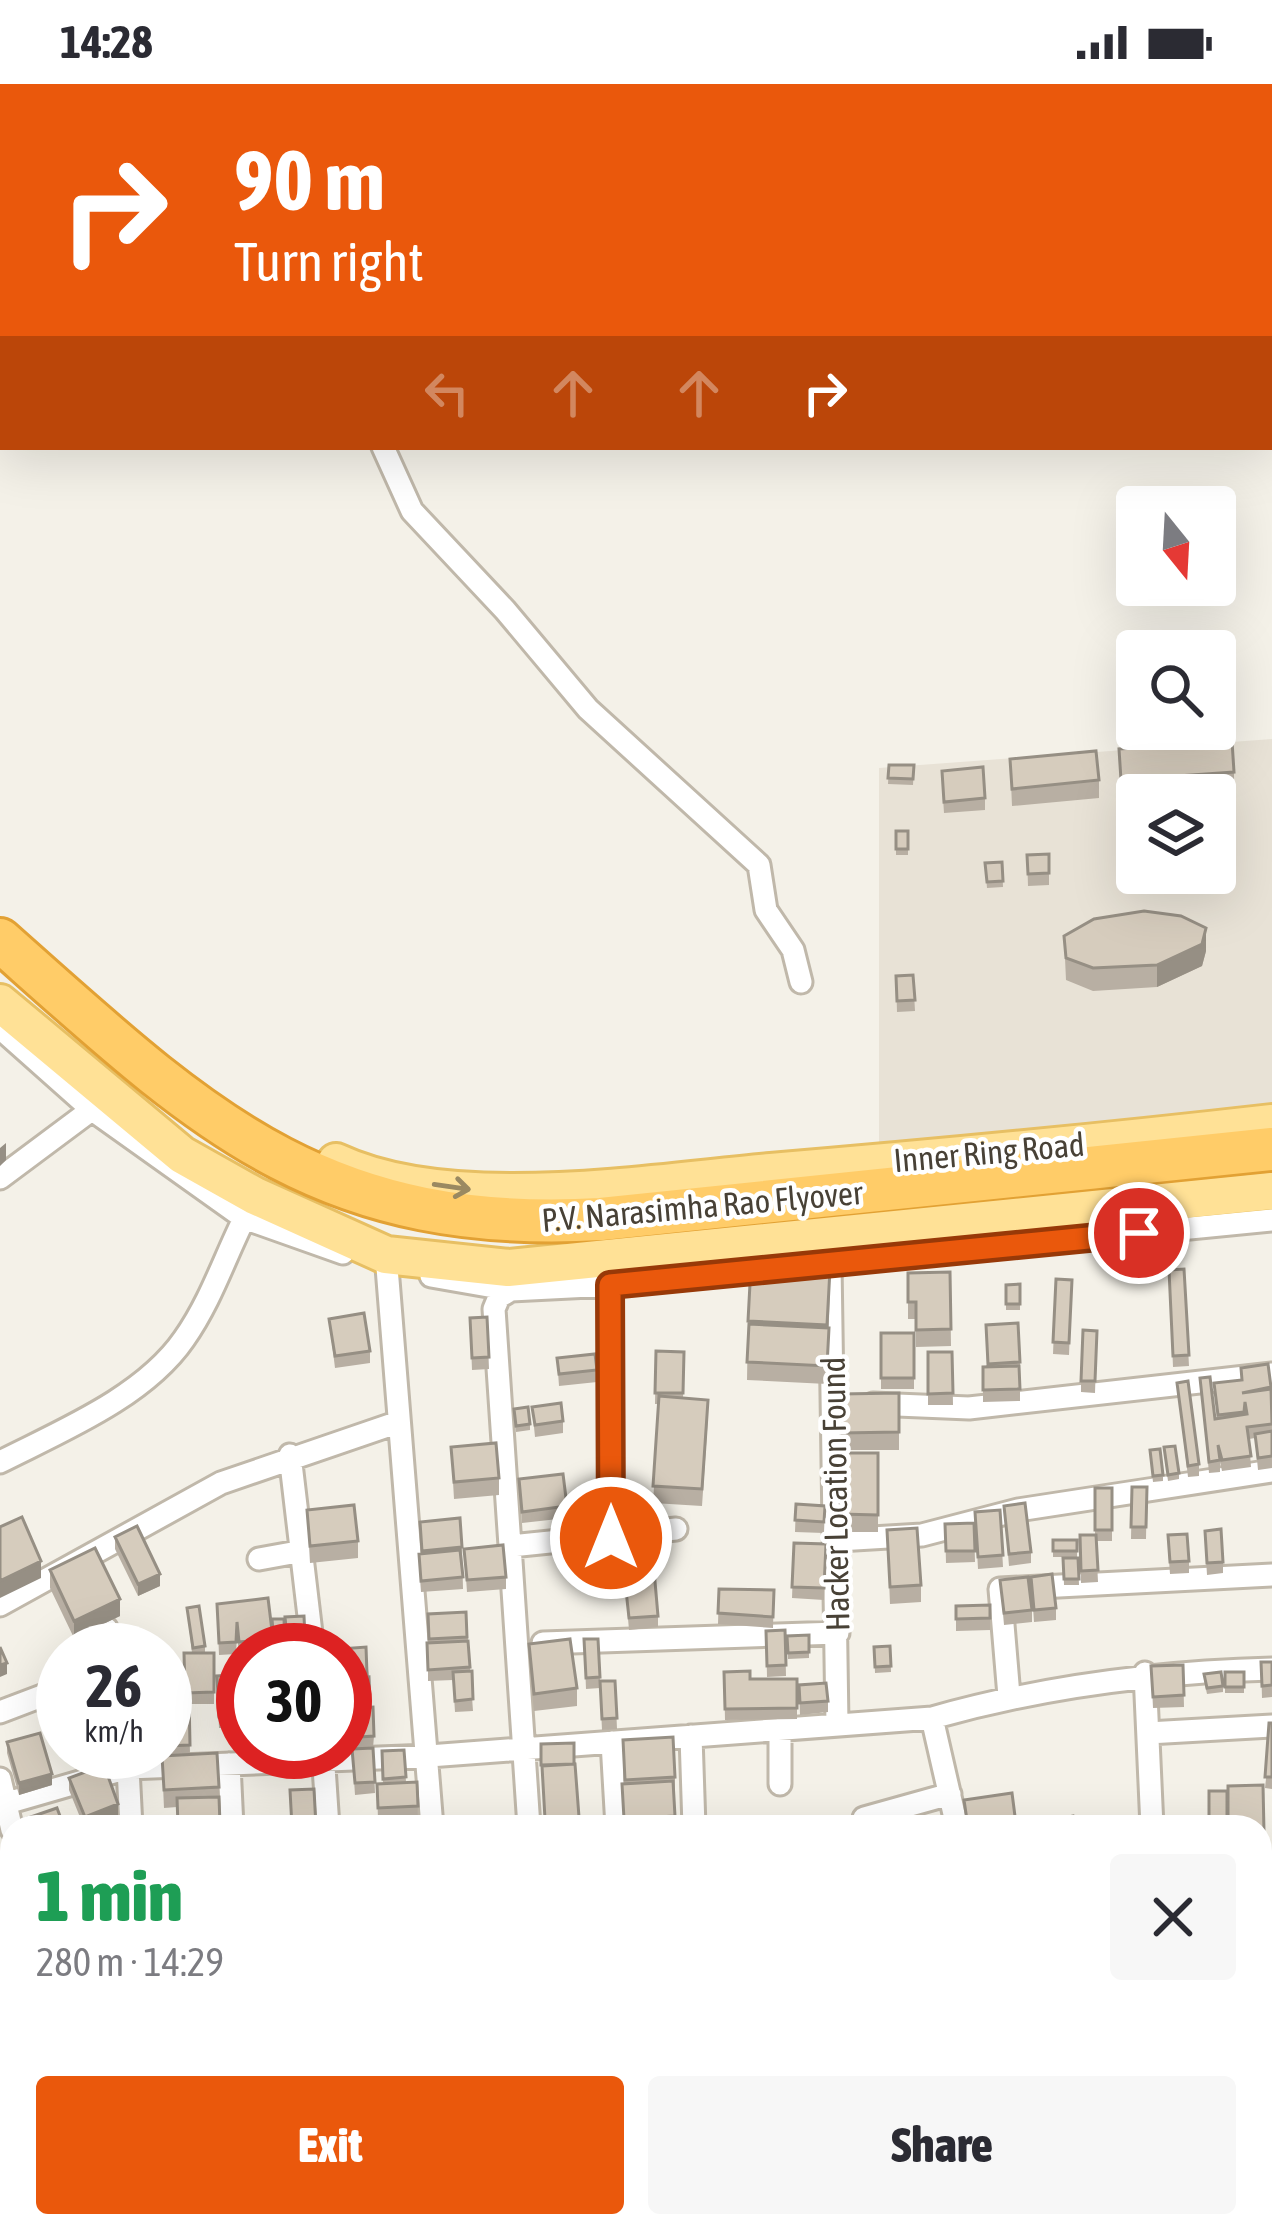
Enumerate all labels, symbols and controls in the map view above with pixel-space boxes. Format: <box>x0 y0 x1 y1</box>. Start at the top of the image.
text: 14:28 <box>60 16 153 68</box>
icon: right <box>36 132 192 288</box>
text: 90 m <box>234 132 385 228</box>
text: Turn right <box>234 231 424 292</box>
icon: left <box>414 360 480 426</box>
icon: ahead <box>540 360 606 426</box>
icon: ahead <box>666 360 732 426</box>
icon: right <box>792 360 858 426</box>
north arrow <box>1116 486 1236 606</box>
map controls <box>1116 486 1236 894</box>
button: search <box>1116 630 1236 750</box>
button: layers <box>1116 774 1236 894</box>
street label: Inner Ring Road <box>892 1125 1086 1179</box>
street label: P.V. Narasimha Rao Flyover <box>540 1173 865 1239</box>
one-way arrow <box>432 1176 471 1199</box>
pin <box>1088 1182 1190 1284</box>
icon: arrive <box>1106 1200 1172 1266</box>
street label: Hacker Location Found <box>814 1356 856 1632</box>
position arrow <box>548 1475 674 1601</box>
speed limit sign: 30 <box>216 1623 372 1779</box>
text: 26 <box>86 1651 142 1720</box>
text: km/h <box>84 1714 144 1748</box>
text: 1 min <box>36 1854 183 1936</box>
button: close <box>1110 1854 1236 1980</box>
text: 280 m · 14:29 <box>36 1940 224 1984</box>
button: Exit <box>36 2076 624 2214</box>
button: Share <box>648 2076 1236 2214</box>

